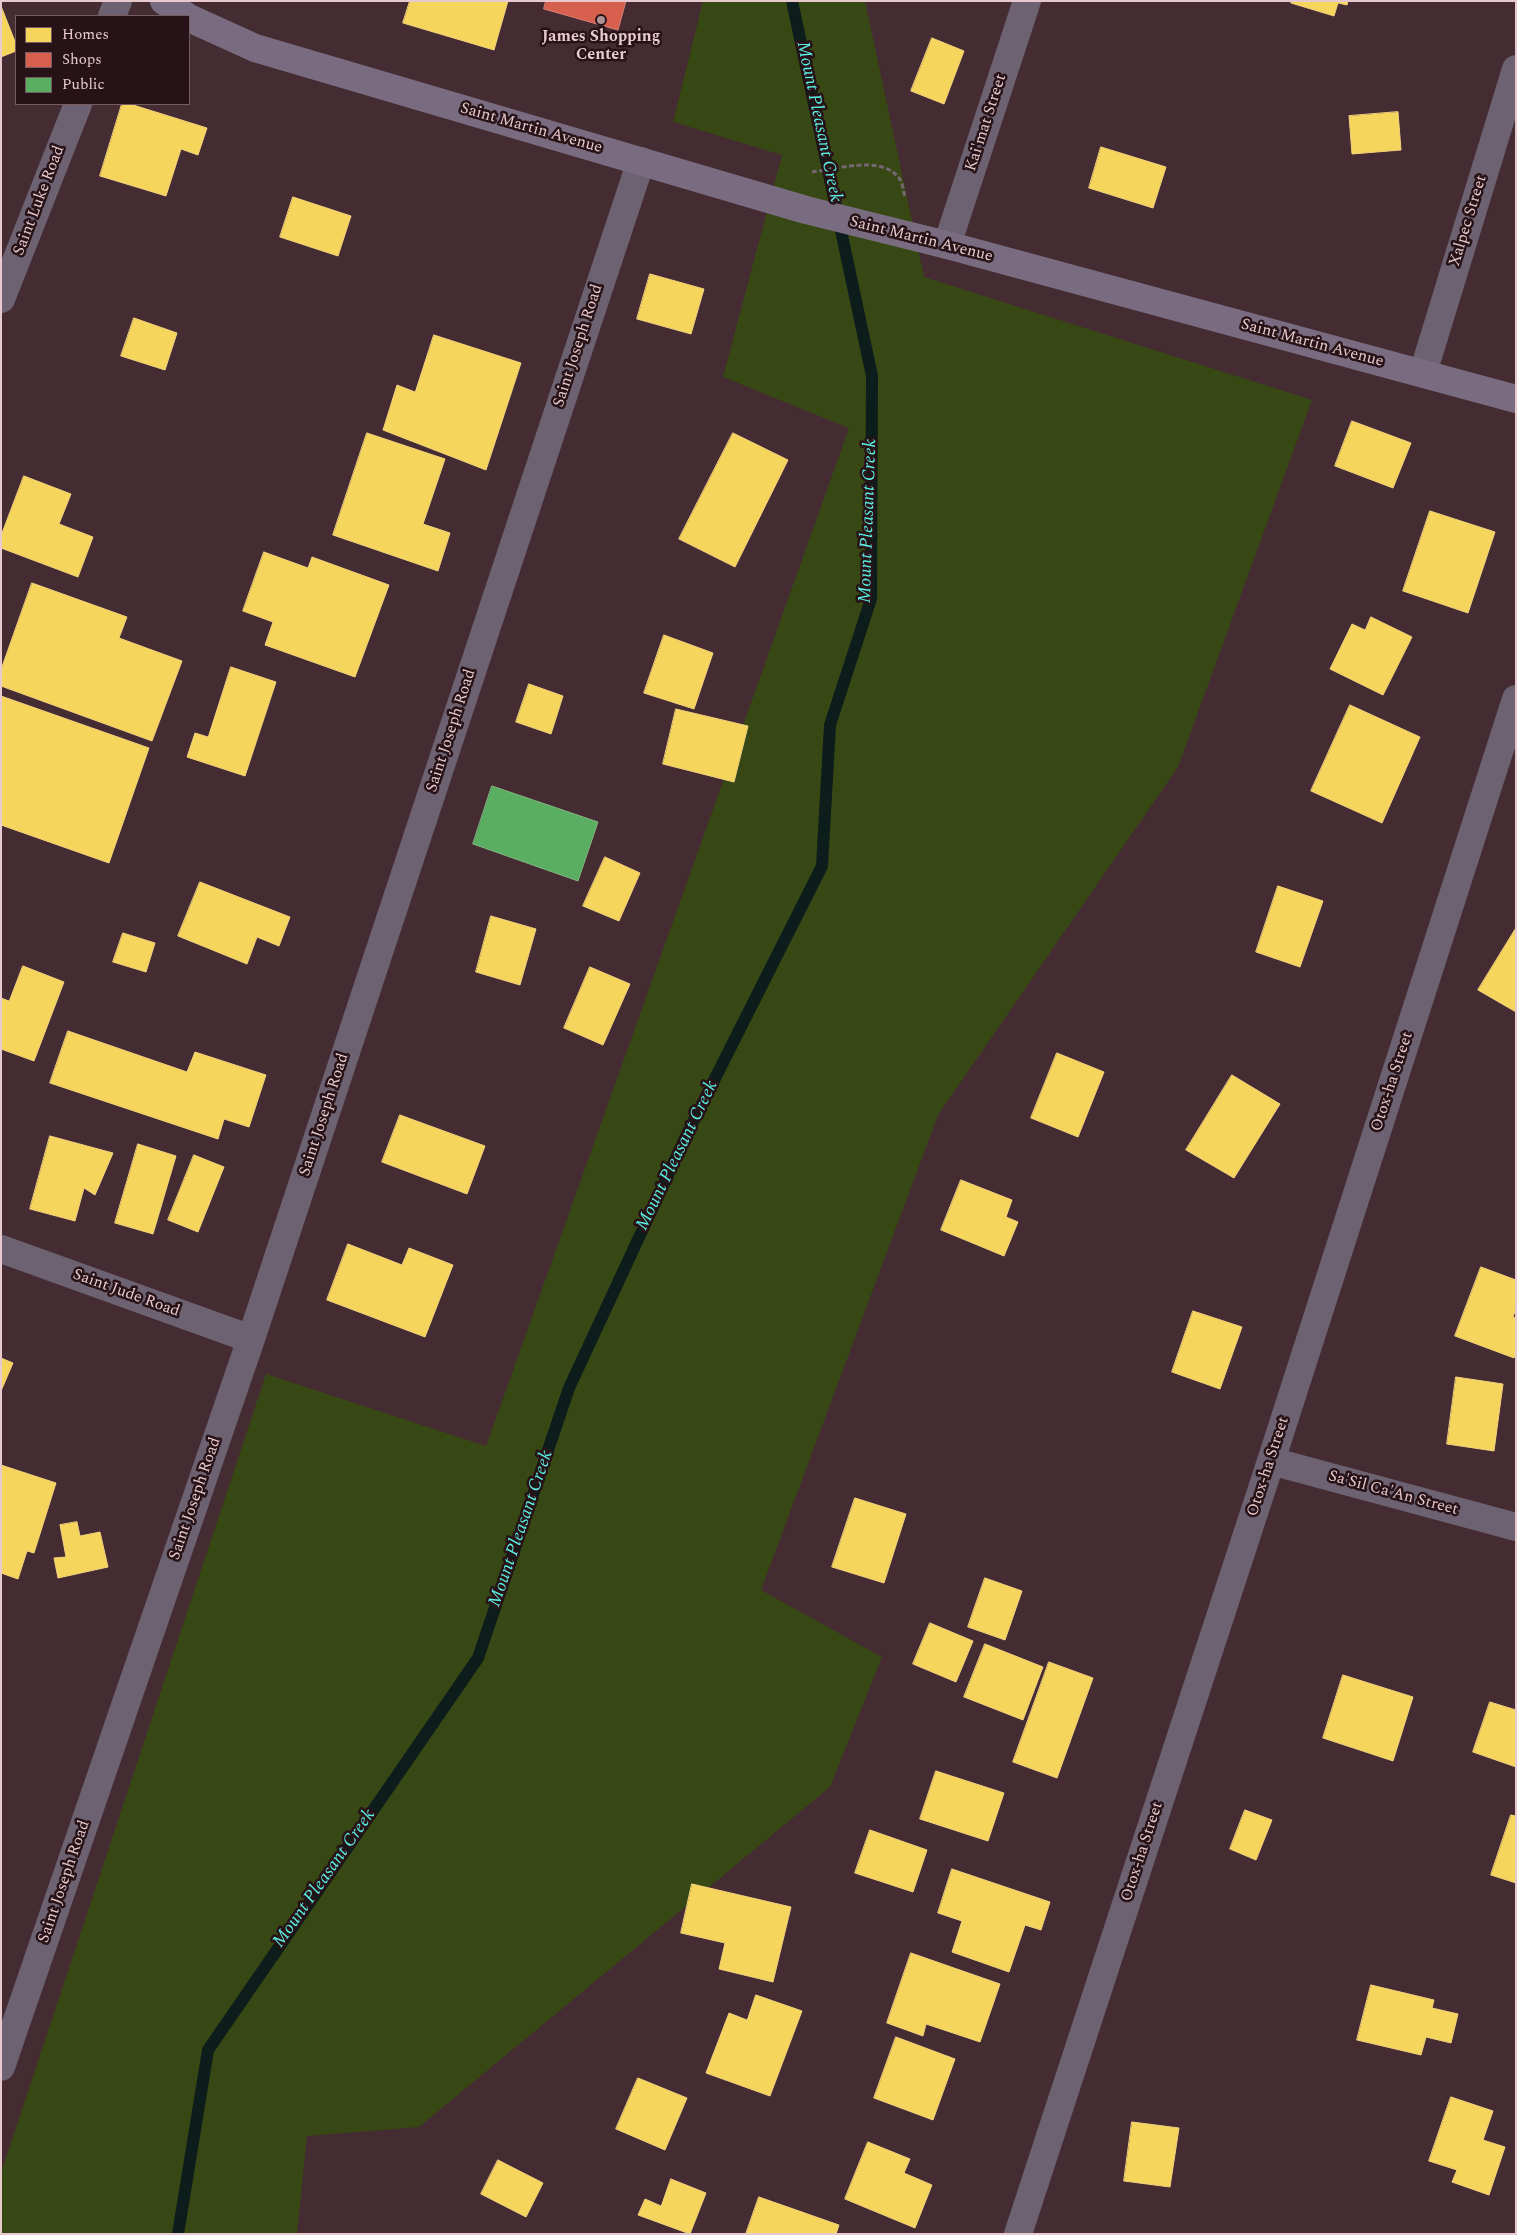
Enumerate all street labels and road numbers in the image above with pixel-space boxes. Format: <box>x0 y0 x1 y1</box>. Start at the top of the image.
street label: Kai'mat Street <box>962 72 1012 174</box>
street label: Saint Martin Avenue <box>458 100 604 158</box>
street label: Saint Luke Road <box>10 143 70 259</box>
street label: Xalpec Street <box>1446 173 1492 269</box>
street label: Saint Martin Avenue <box>847 213 995 267</box>
street label: Saint Joseph Road <box>550 282 608 410</box>
street label: Saint Martin Avenue <box>1239 316 1385 372</box>
street label: Saint Joseph Road <box>423 667 481 795</box>
street label: Otox-ha Street <box>1368 1030 1418 1134</box>
street label: Saint Joseph Road <box>296 1051 354 1179</box>
street label: Saint Jude Road <box>70 1266 182 1322</box>
street label: Otox-ha Street <box>1244 1415 1294 1519</box>
street label: Saint Joseph Road <box>166 1435 226 1563</box>
street label: Sa'Sil Ca'An Street <box>1326 1467 1460 1521</box>
street label: Otox-ha Street <box>1118 1800 1168 1904</box>
street label: Saint Joseph Road <box>35 1818 95 1946</box>

